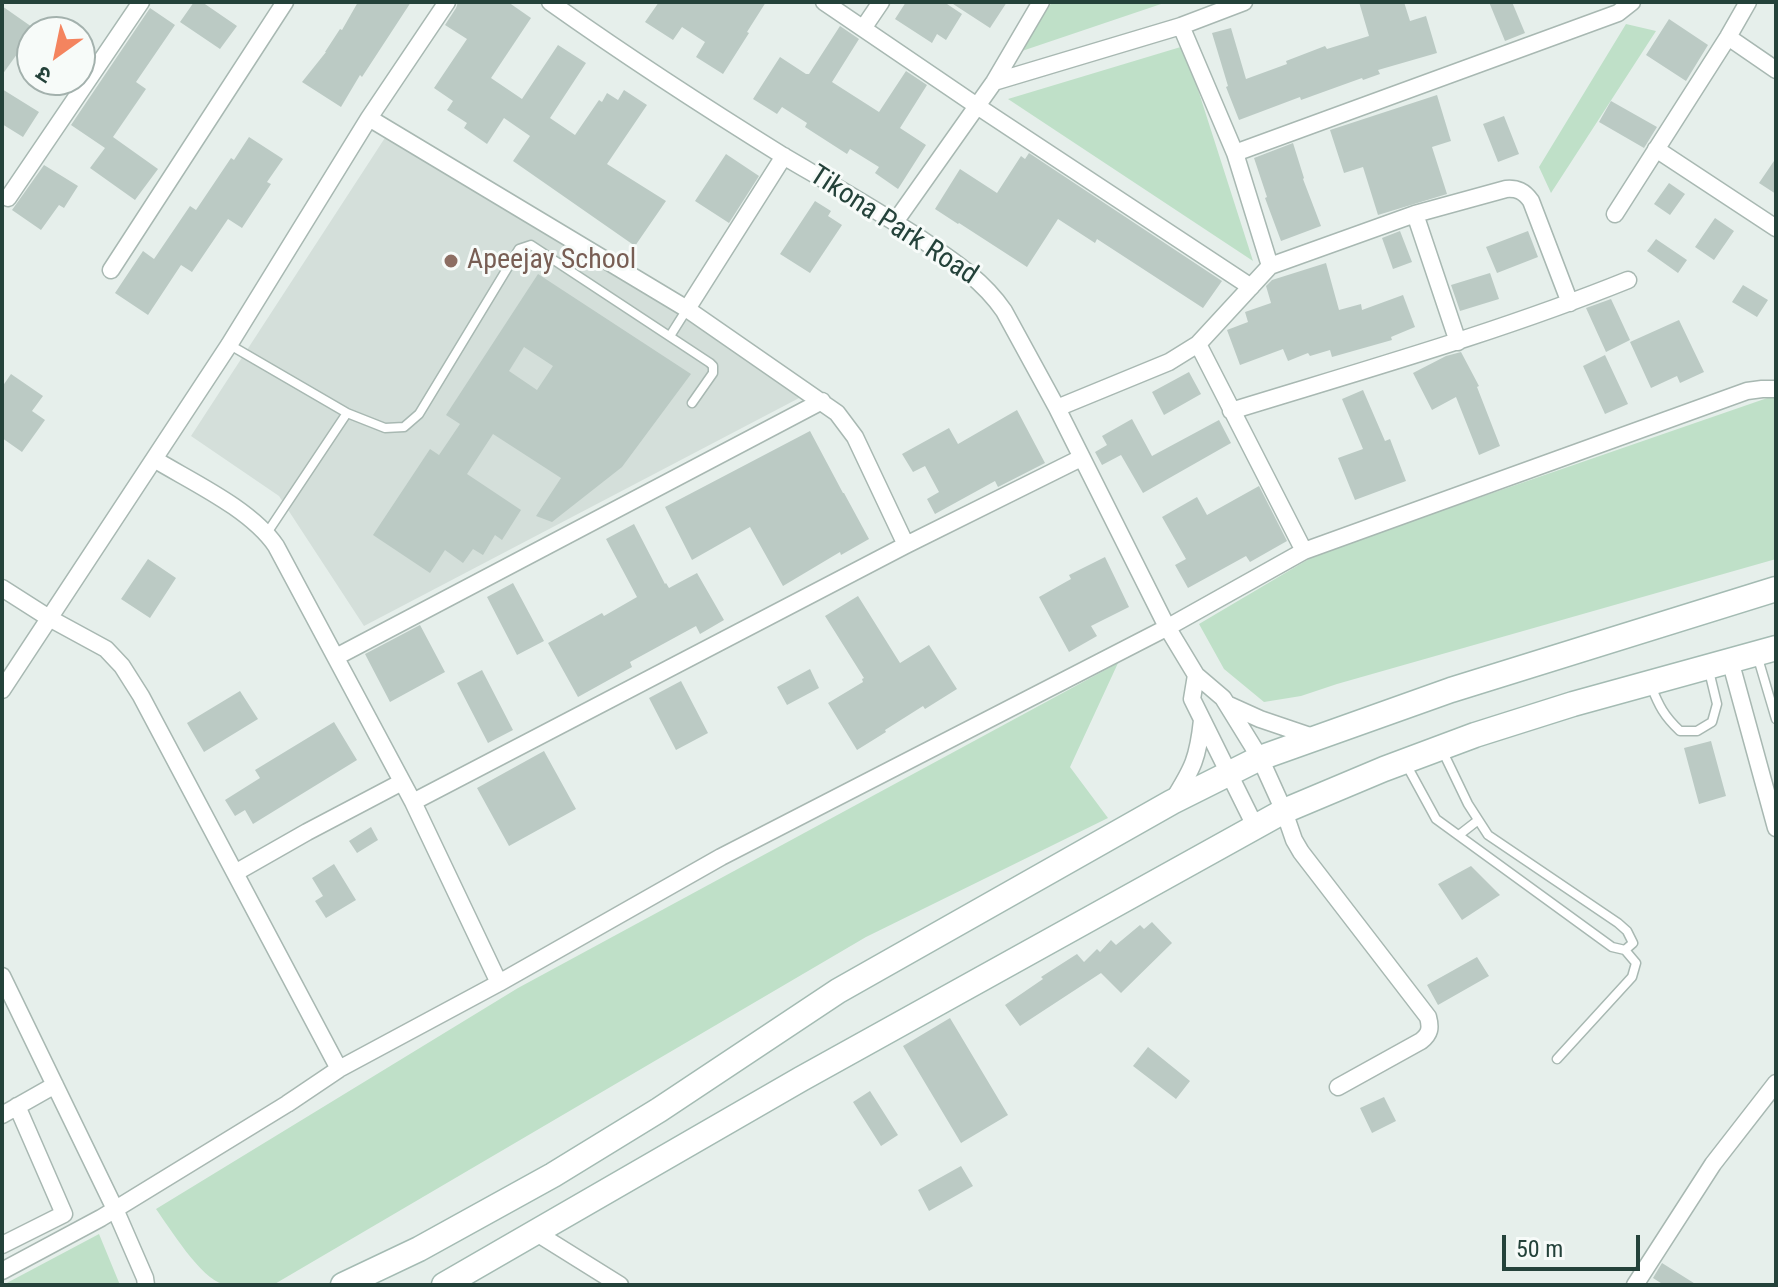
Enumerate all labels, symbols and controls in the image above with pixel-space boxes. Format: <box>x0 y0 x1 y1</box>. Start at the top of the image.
north arrow <box>16 16 96 96</box>
text: उ <box>32 61 56 89</box>
street label: Tikona Park Road <box>803 159 983 293</box>
place label: Apeejay School <box>467 244 636 278</box>
marker: Apeejay School <box>442 252 460 270</box>
scale bar <box>1506 1219 1644 1269</box>
text: 50 m <box>1516 1235 1563 1263</box>

